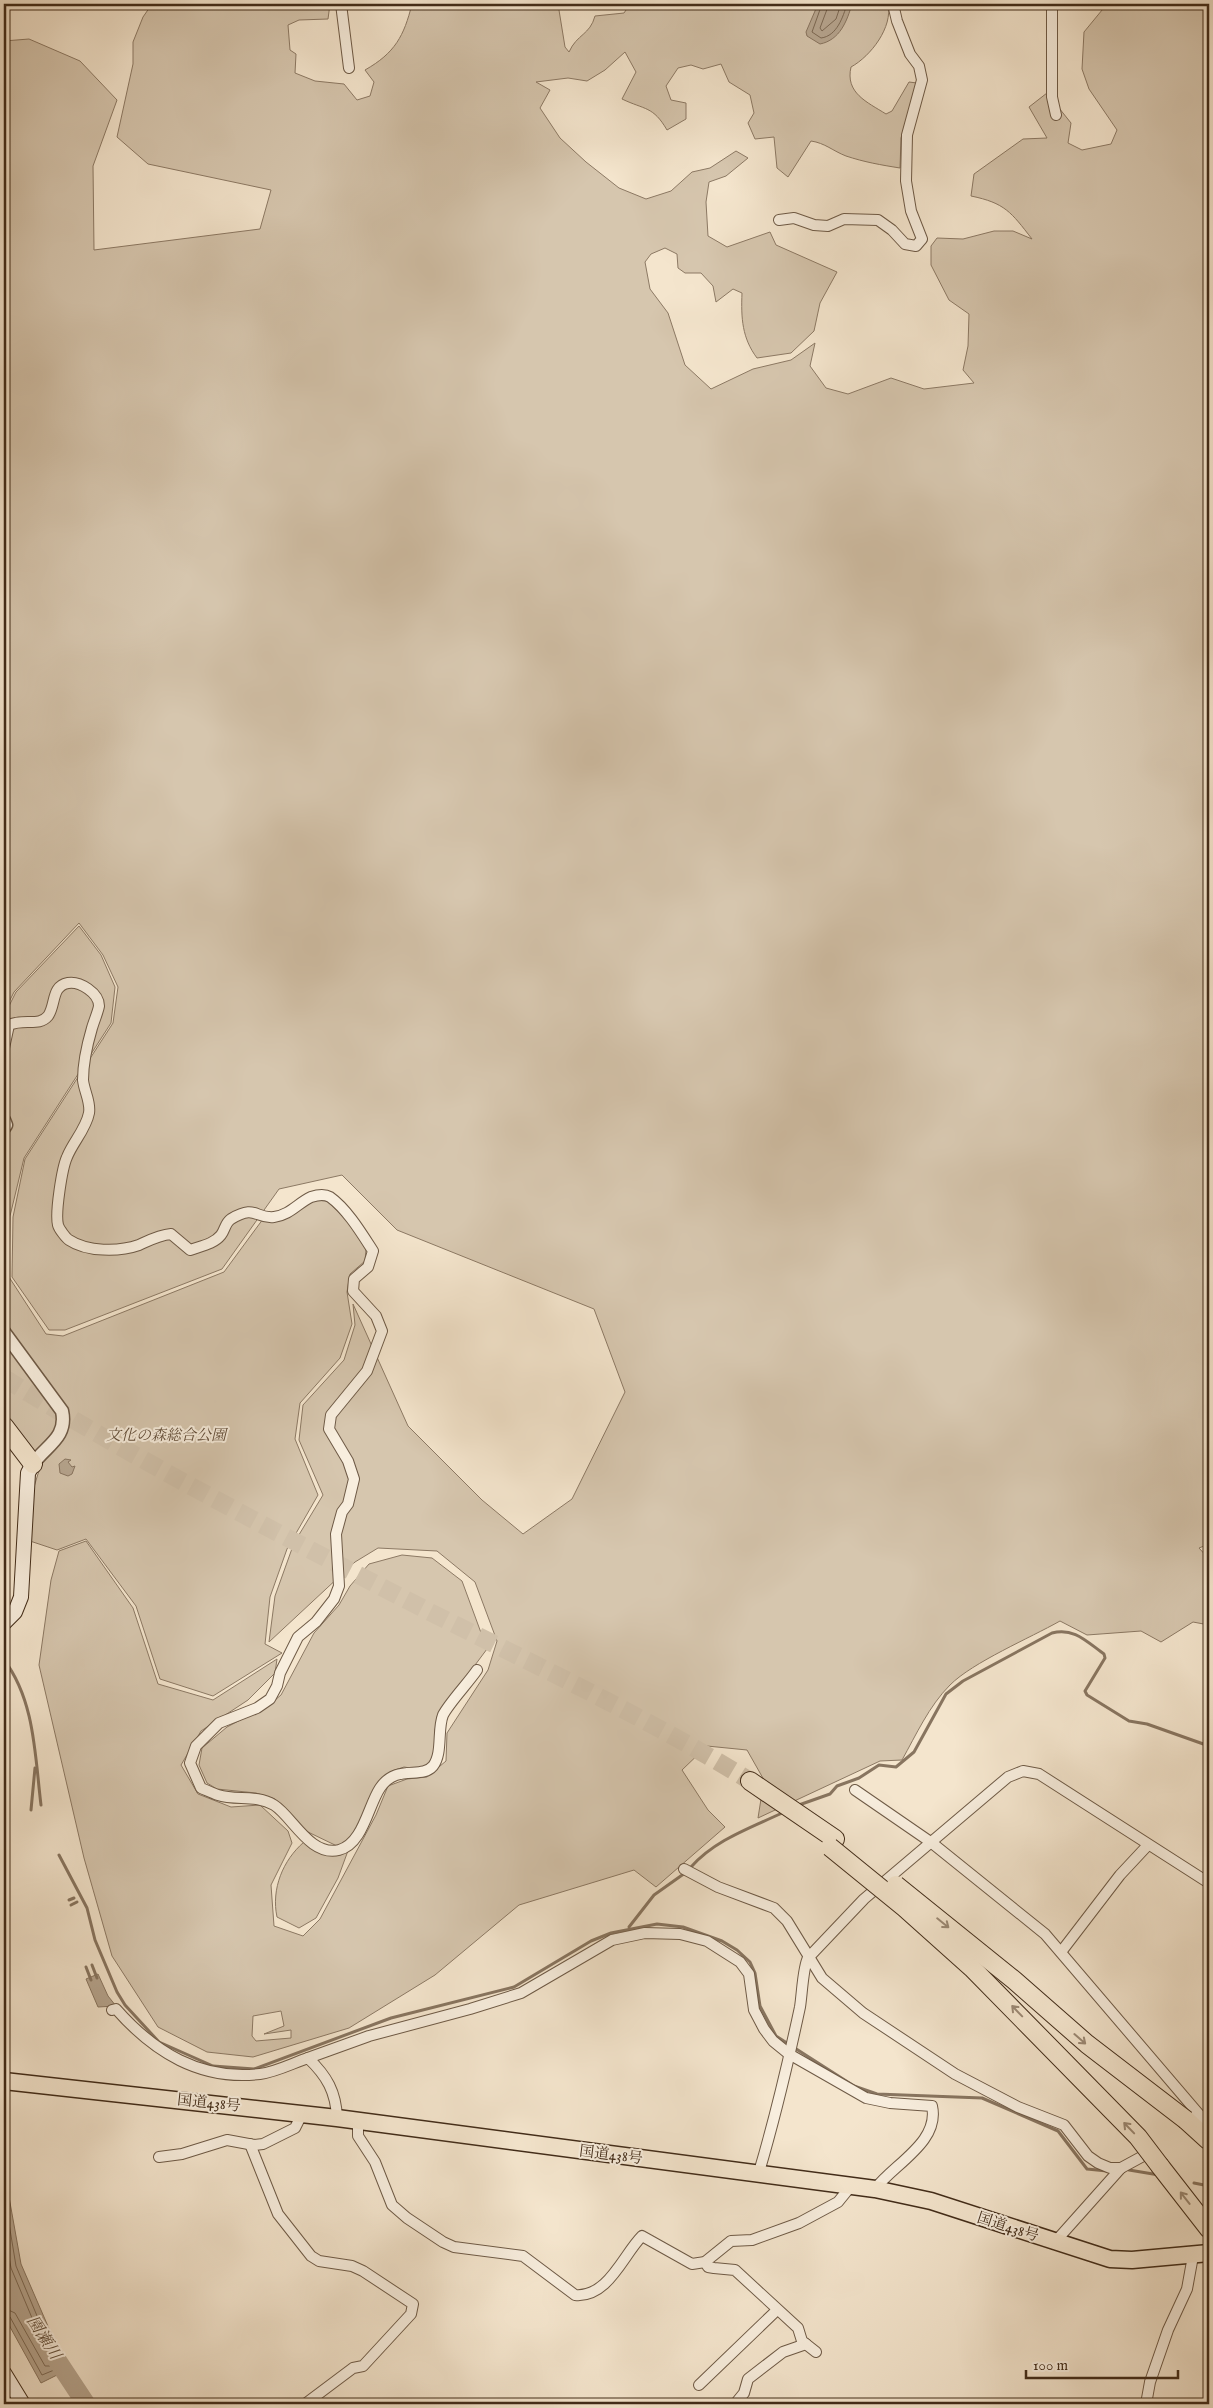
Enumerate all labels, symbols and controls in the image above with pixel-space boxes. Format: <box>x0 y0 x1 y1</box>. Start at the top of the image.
park label: 文化の森総合公園 <box>106 1426 229 1445</box>
one-way arrow <box>936 1917 949 1928</box>
one-way arrow <box>1011 2005 1023 2018</box>
one-way arrow <box>1074 2033 1087 2045</box>
street label: 国道438号 <box>176 2090 242 2116</box>
one-way arrow <box>1123 2122 1135 2135</box>
street label: 国道438号 <box>578 2142 644 2168</box>
one-way arrow <box>1179 2192 1190 2205</box>
street label: 国道438号 <box>975 2208 1041 2246</box>
water label: 園瀬川 <box>22 2312 66 2365</box>
scale bar <box>1026 2348 1178 2380</box>
text: 100 m <box>1033 2356 1069 2375</box>

